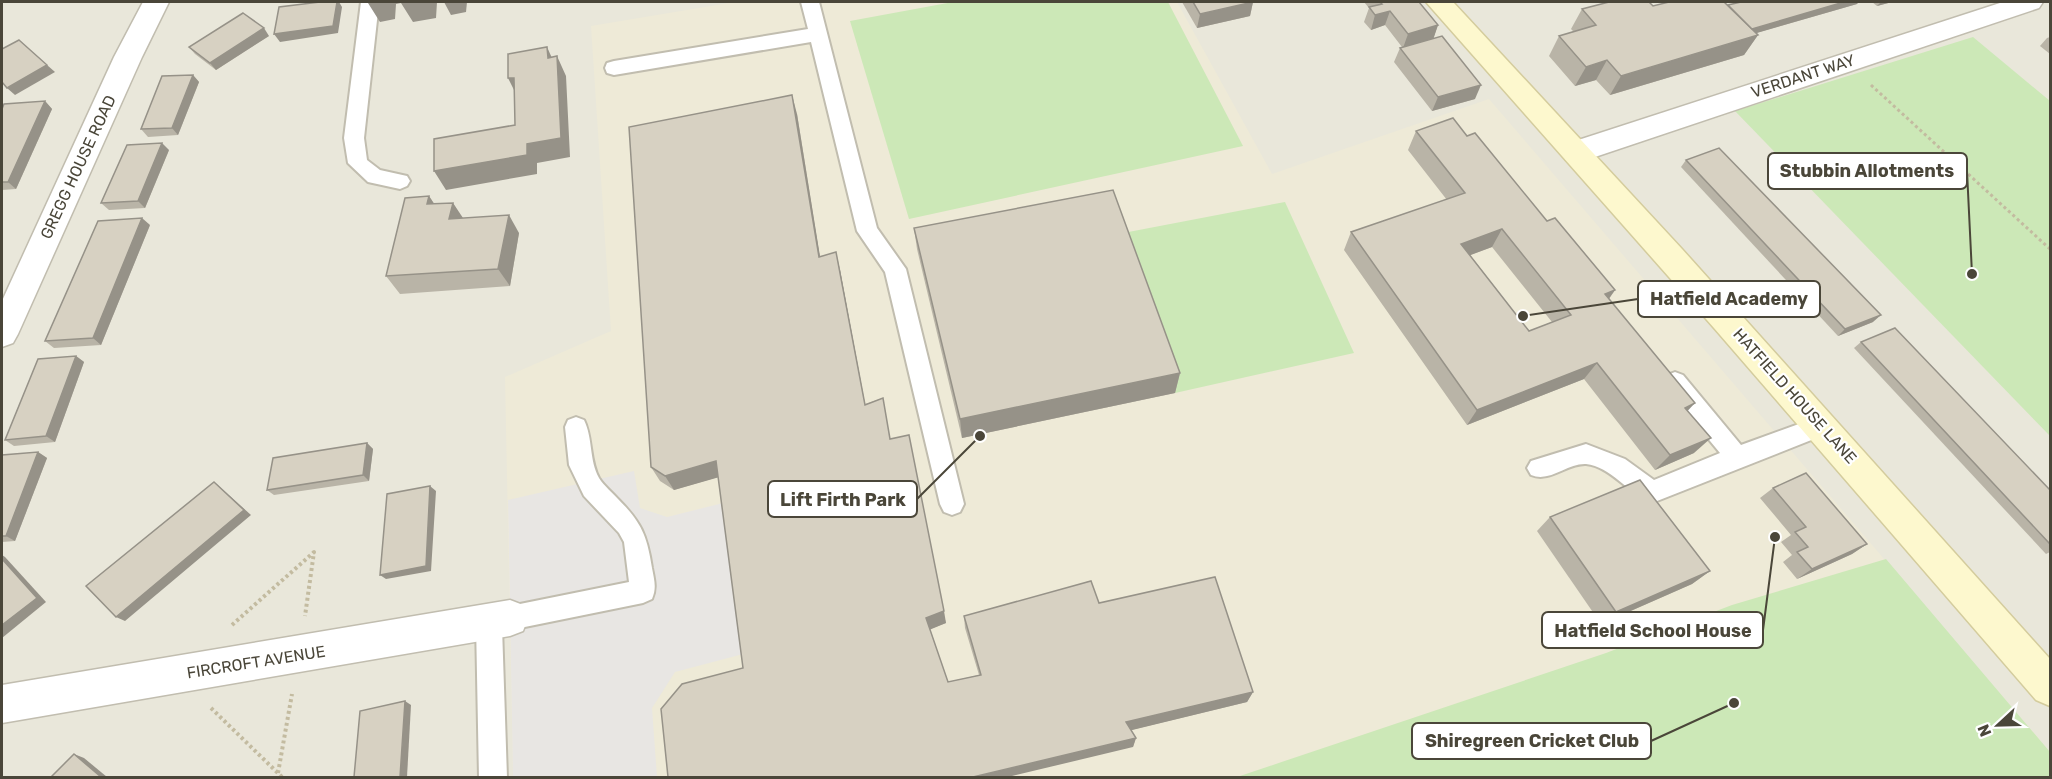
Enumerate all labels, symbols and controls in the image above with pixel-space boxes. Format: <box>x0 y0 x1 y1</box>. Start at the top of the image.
street label: VERDANT WAY <box>1749 50 1857 102</box>
street label: GREGG HOUSE ROAD <box>36 92 120 242</box>
callout: Stubbin Allotments <box>1768 153 1967 189</box>
text: Stubbin Allotments <box>1780 160 1954 182</box>
callout: Hatfield Academy <box>1638 281 1820 317</box>
text: Hatfield Academy <box>1650 288 1808 310</box>
street label: HATFIELD HOUSE LANE <box>1729 325 1861 467</box>
callout: Lift Firth Park <box>768 481 917 517</box>
text: Lift Firth Park <box>780 489 906 511</box>
callout: Hatfield School House <box>1542 612 1763 648</box>
text: Hatfield School House <box>1554 620 1752 642</box>
street label: FIRCROFT AVENUE <box>185 642 327 682</box>
north arrow <box>1968 695 2028 755</box>
text: N <box>1974 722 1996 739</box>
callout: Shiregreen Cricket Club <box>1412 723 1651 759</box>
text: Shiregreen Cricket Club <box>1425 730 1639 752</box>

